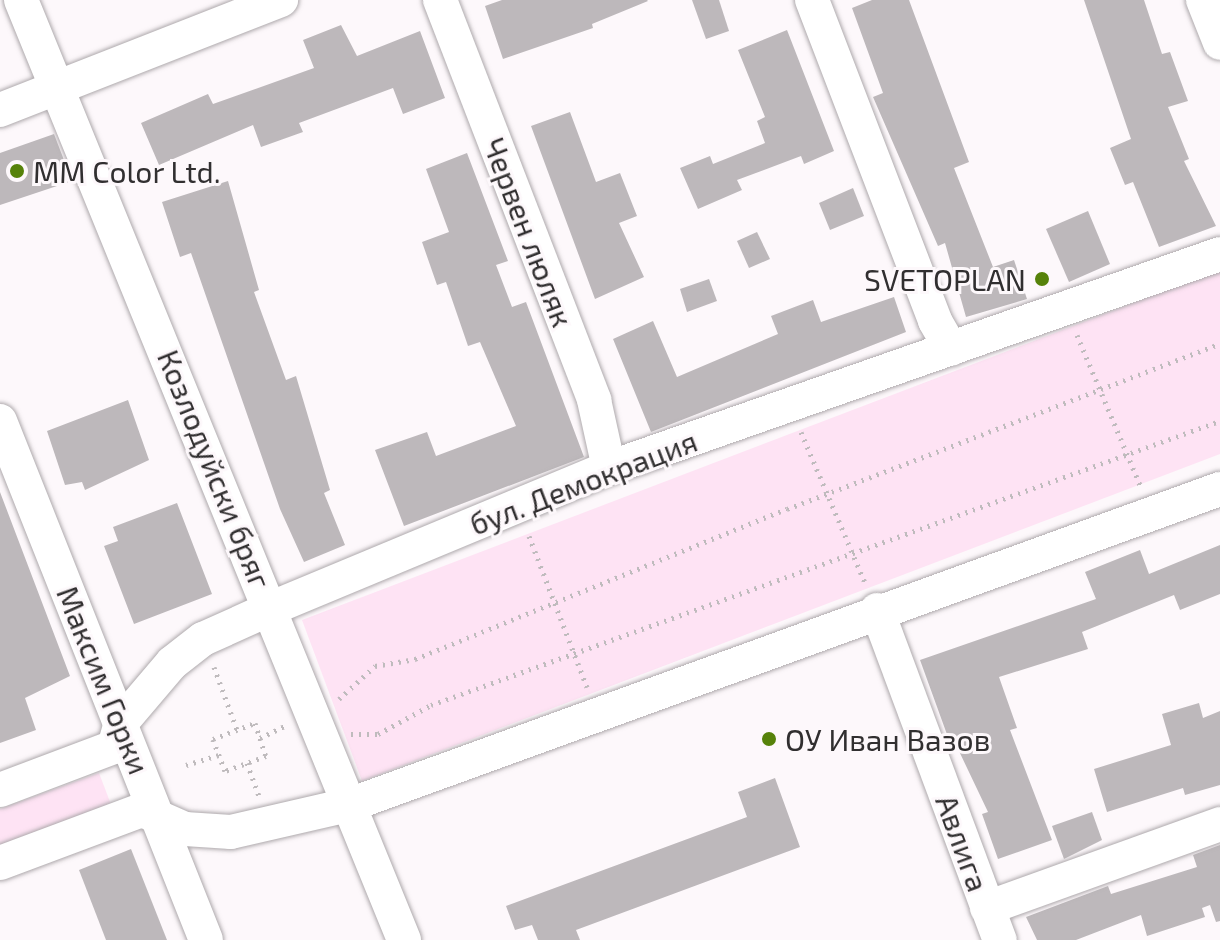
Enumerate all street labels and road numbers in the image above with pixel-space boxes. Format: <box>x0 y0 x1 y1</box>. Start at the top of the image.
street label: Червен люляк <box>476 133 582 331</box>
street label: Козлодуйски бряг <box>151 344 279 594</box>
street label: бул. Демокрация <box>464 422 702 542</box>
street label: Максим Горки <box>50 581 158 779</box>
street label: Авлига <box>929 790 997 896</box>

